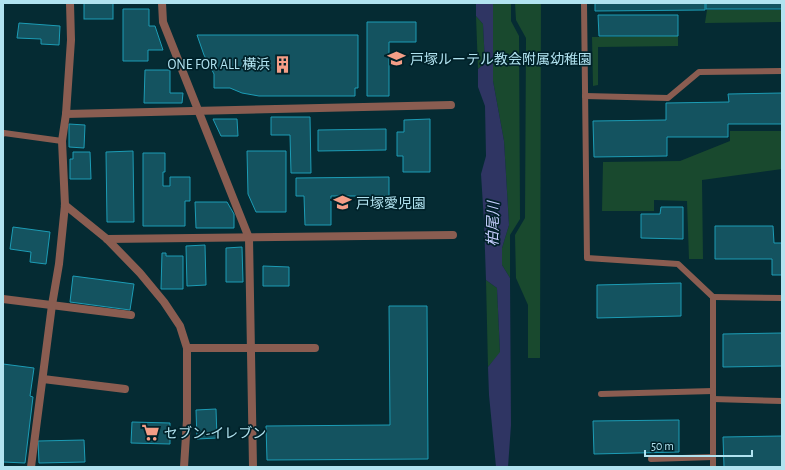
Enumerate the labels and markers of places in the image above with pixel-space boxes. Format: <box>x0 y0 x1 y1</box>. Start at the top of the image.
school or university icon: 戸塚ルーテル教会附属幼稚園 <box>387 49 407 69</box>
place label: 戸塚ルーテル教会附属幼稚園 <box>410 51 592 67</box>
building icon: ONE FOR ALL 横浜 <box>273 54 293 74</box>
place label: ONE FOR ALL 横浜 <box>167 57 270 72</box>
school or university icon: 戸塚愛児園 <box>333 193 353 213</box>
place label: 戸塚愛児園 <box>356 196 426 211</box>
supermarket icon: セブン-イレブン <box>141 423 161 443</box>
place label: セブン-イレブン <box>164 425 266 441</box>

